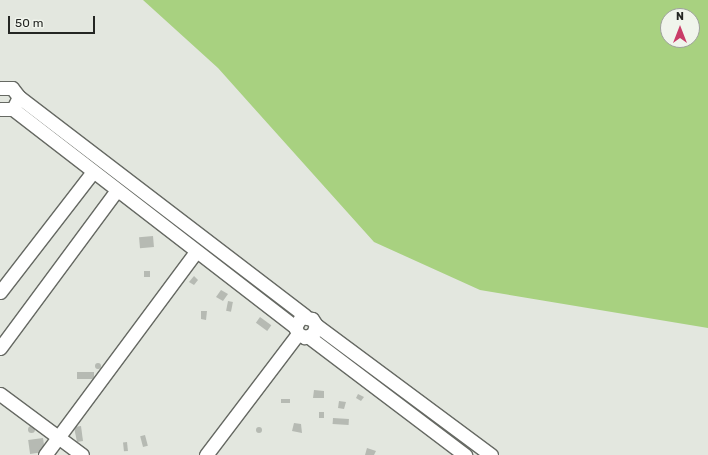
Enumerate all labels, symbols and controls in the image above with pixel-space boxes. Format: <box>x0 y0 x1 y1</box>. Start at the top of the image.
scale bar <box>10 8 97 34</box>
north arrow <box>660 8 700 48</box>
text: N <box>676 10 684 23</box>
text: 50 m <box>15 16 43 30</box>

